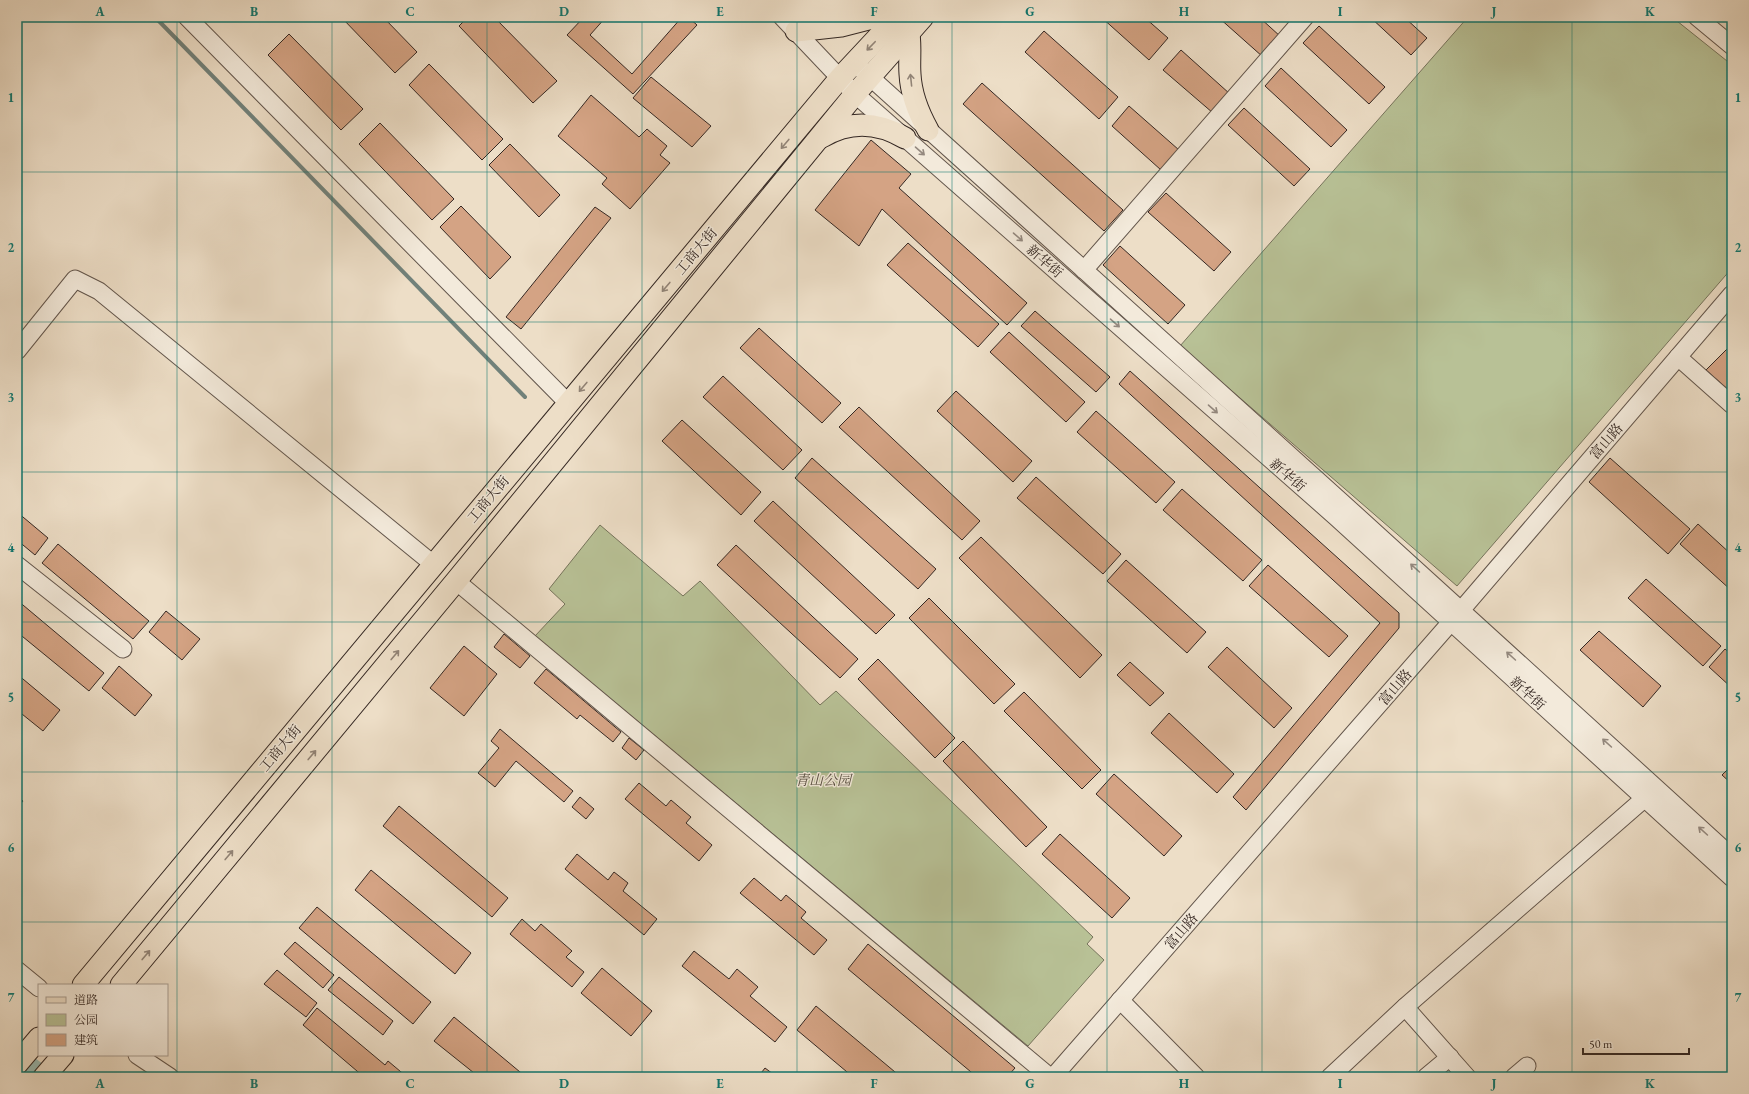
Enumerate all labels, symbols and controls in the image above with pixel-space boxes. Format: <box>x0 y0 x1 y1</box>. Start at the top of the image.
text: A <box>94 3 105 20</box>
text: B <box>250 3 258 20</box>
text: C <box>405 3 415 20</box>
text: D <box>559 3 569 20</box>
text: E <box>716 3 724 20</box>
text: F <box>870 3 878 20</box>
text: G <box>1025 3 1035 20</box>
text: H <box>1179 3 1190 20</box>
text: I <box>1338 3 1343 20</box>
text: J <box>1490 3 1497 20</box>
text: K <box>1645 3 1656 20</box>
one-way arrow <box>866 41 876 51</box>
one-way arrow <box>907 74 914 87</box>
text: 1 <box>8 89 15 106</box>
text: 1 <box>1735 89 1742 106</box>
one-way arrow <box>781 138 790 149</box>
one-way arrow <box>915 147 925 156</box>
street label: 工商大街 <box>671 224 721 278</box>
one-way arrow <box>1012 233 1023 242</box>
text: 2 <box>8 239 15 256</box>
text: 2 <box>1735 239 1742 256</box>
street label: 新华街 <box>1023 240 1067 282</box>
one-way arrow <box>662 281 671 292</box>
one-way arrow <box>1110 319 1120 328</box>
one-way arrow <box>579 381 588 392</box>
text: 3 <box>8 389 15 406</box>
text: 3 <box>1735 389 1742 406</box>
one-way arrow <box>1208 404 1218 414</box>
street label: 富山路 <box>1585 419 1627 463</box>
street label: 新华街 <box>1266 454 1310 496</box>
street label: 工商大街 <box>463 472 513 526</box>
text: 4 <box>8 539 15 556</box>
text: 4 <box>1735 539 1742 556</box>
one-way arrow <box>1410 564 1420 573</box>
one-way arrow <box>391 650 400 660</box>
one-way arrow <box>1506 651 1516 660</box>
street label: 富山路 <box>1374 665 1416 709</box>
street label: 新华街 <box>1506 672 1550 714</box>
text: 5 <box>8 689 14 706</box>
text: 5 <box>1735 689 1741 706</box>
street label: 工商大街 <box>255 721 305 775</box>
one-way arrow <box>1602 739 1612 748</box>
one-way arrow <box>307 750 316 760</box>
park label: 青山公园 <box>795 771 853 789</box>
one-way arrow <box>1698 826 1708 836</box>
text: 6 <box>8 839 15 856</box>
text: 6 <box>1735 839 1742 856</box>
one-way arrow <box>224 850 233 860</box>
street label: 富山路 <box>1160 909 1202 953</box>
one-way arrow <box>141 950 150 960</box>
legend <box>38 984 168 1056</box>
text: 7 <box>8 989 15 1006</box>
text: 7 <box>1735 989 1742 1006</box>
text: 道路 <box>74 992 98 1008</box>
text: 公园 <box>74 1012 98 1028</box>
scale bar <box>1583 1030 1689 1056</box>
text: 建筑 <box>74 1032 98 1048</box>
text: 50 m <box>1589 1036 1613 1052</box>
text: A <box>94 1075 105 1092</box>
text: B <box>250 1075 258 1092</box>
text: C <box>405 1075 415 1092</box>
text: D <box>559 1075 569 1092</box>
text: E <box>716 1075 724 1092</box>
text: F <box>870 1075 878 1092</box>
text: G <box>1025 1075 1035 1092</box>
text: H <box>1179 1075 1190 1092</box>
text: I <box>1338 1075 1343 1092</box>
text: J <box>1490 1075 1497 1092</box>
text: K <box>1645 1075 1656 1092</box>

